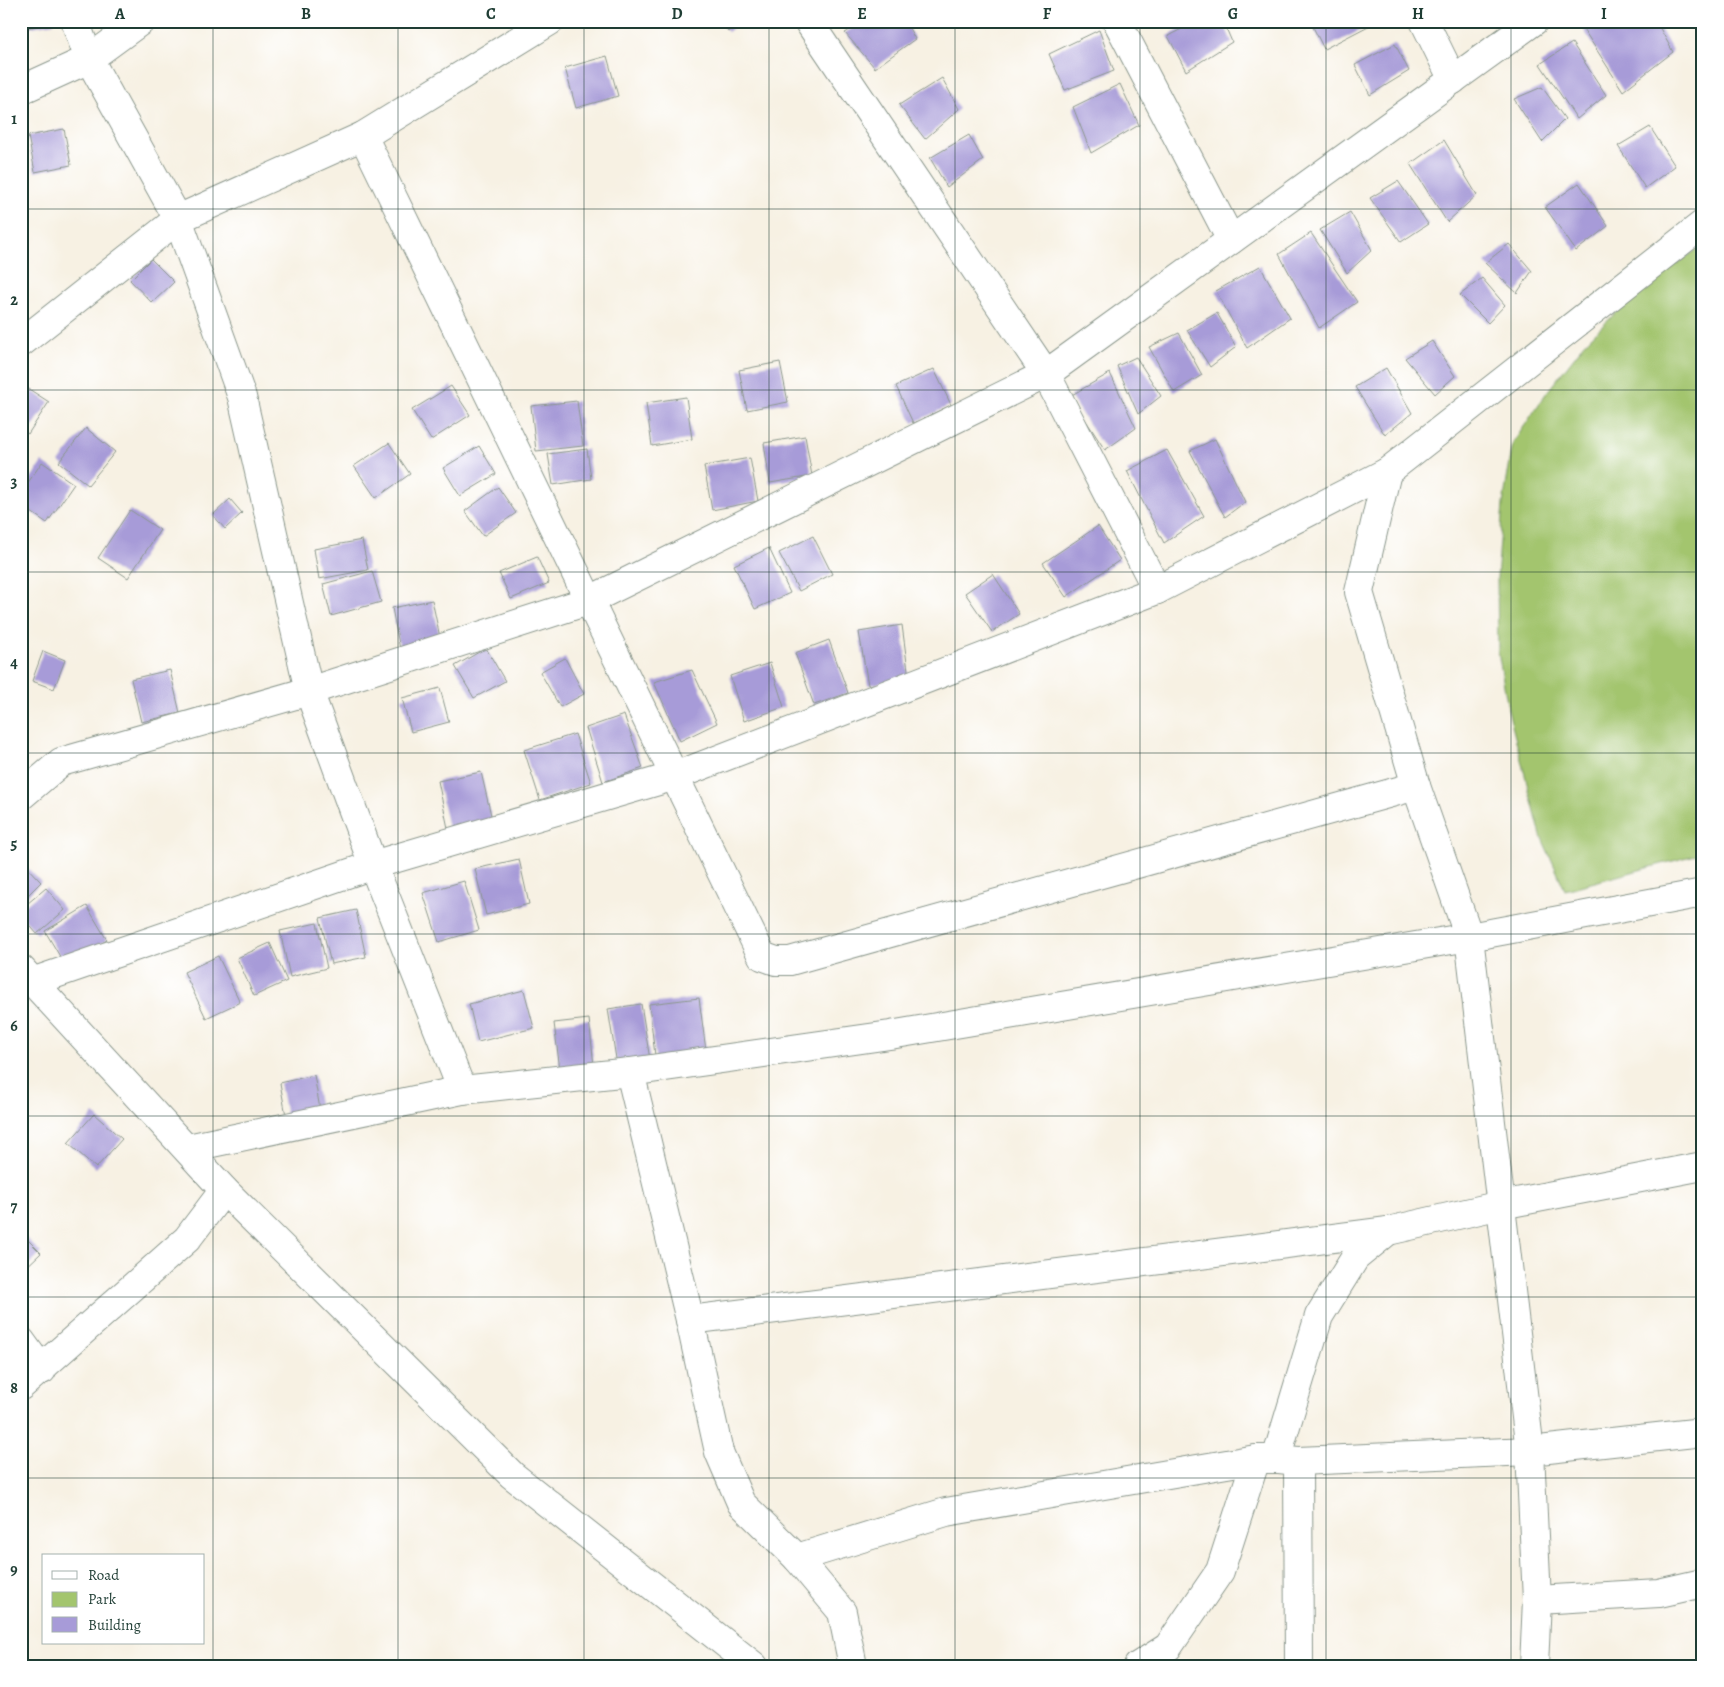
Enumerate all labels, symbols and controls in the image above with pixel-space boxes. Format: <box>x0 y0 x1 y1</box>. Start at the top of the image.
text: A <box>114 3 126 25</box>
text: B <box>301 3 311 25</box>
text: C <box>486 3 496 25</box>
text: D <box>671 3 683 25</box>
text: E <box>857 3 867 25</box>
text: F <box>1043 3 1052 25</box>
text: G <box>1228 3 1238 25</box>
text: H <box>1412 3 1424 25</box>
text: I <box>1601 3 1607 25</box>
text: 1 <box>11 108 17 130</box>
text: 2 <box>10 289 18 311</box>
text: 3 <box>11 471 18 493</box>
text: 4 <box>10 652 18 674</box>
text: 5 <box>11 833 18 855</box>
text: 6 <box>10 1015 18 1037</box>
text: 7 <box>11 1196 18 1218</box>
text: 8 <box>10 1377 18 1399</box>
legend <box>42 1554 205 1644</box>
text: 9 <box>10 1559 18 1581</box>
text: Road <box>88 1565 120 1585</box>
text: Park <box>88 1589 117 1609</box>
text: Building <box>88 1615 141 1635</box>

